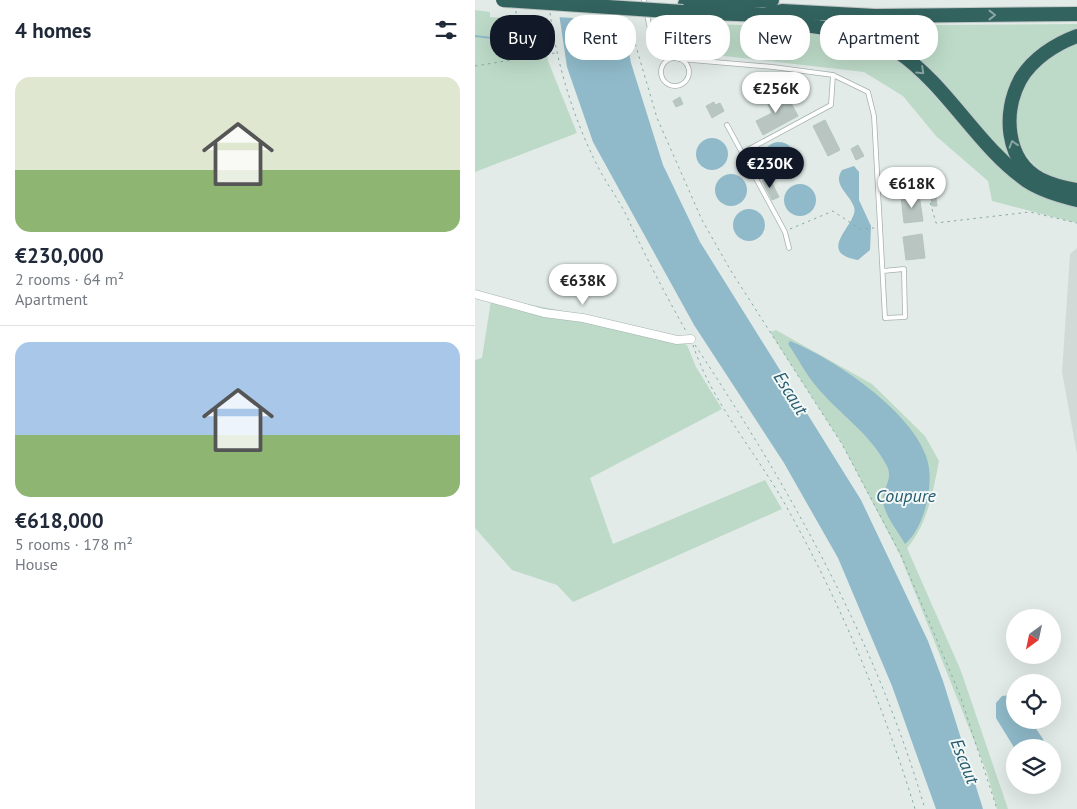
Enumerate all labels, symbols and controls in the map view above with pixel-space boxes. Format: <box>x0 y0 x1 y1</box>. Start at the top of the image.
one-way arrow <box>988 10 996 20</box>
chip: Buy <box>490 15 555 60</box>
chip: Rent <box>565 15 636 60</box>
chip: Filters <box>646 15 730 60</box>
chip: New <box>740 15 810 60</box>
chip: Apartment <box>820 15 938 60</box>
icon: filters <box>432 16 460 44</box>
text: 4 homes <box>15 17 91 44</box>
one-way arrow <box>915 66 924 75</box>
pin: €256K <box>741 72 811 114</box>
text: €256K <box>753 78 799 98</box>
icon: home <box>193 109 283 199</box>
one-way arrow <box>1009 141 1019 149</box>
pin: €230K <box>735 146 805 189</box>
text: €230K <box>747 153 793 173</box>
pin: €618K <box>877 166 947 209</box>
text: €618K <box>889 173 935 193</box>
text: €230,000 <box>15 242 104 269</box>
pin: €638K <box>548 264 618 306</box>
text: 2 rooms · 64 m² <box>15 269 124 289</box>
text: €638K <box>560 270 606 290</box>
text: Apartment <box>15 289 88 309</box>
water label: Escaut <box>769 367 814 420</box>
icon: home <box>193 375 283 465</box>
water label: Coupure <box>876 484 937 507</box>
text: €618,000 <box>15 507 104 534</box>
text: 5 rooms · 178 m² <box>15 534 133 554</box>
text: House <box>15 554 58 574</box>
north arrow <box>1006 609 1061 664</box>
map controls <box>1006 609 1061 794</box>
button: locate <box>1006 674 1061 729</box>
water label: Escaut <box>946 735 985 788</box>
button: layers <box>1006 739 1061 794</box>

